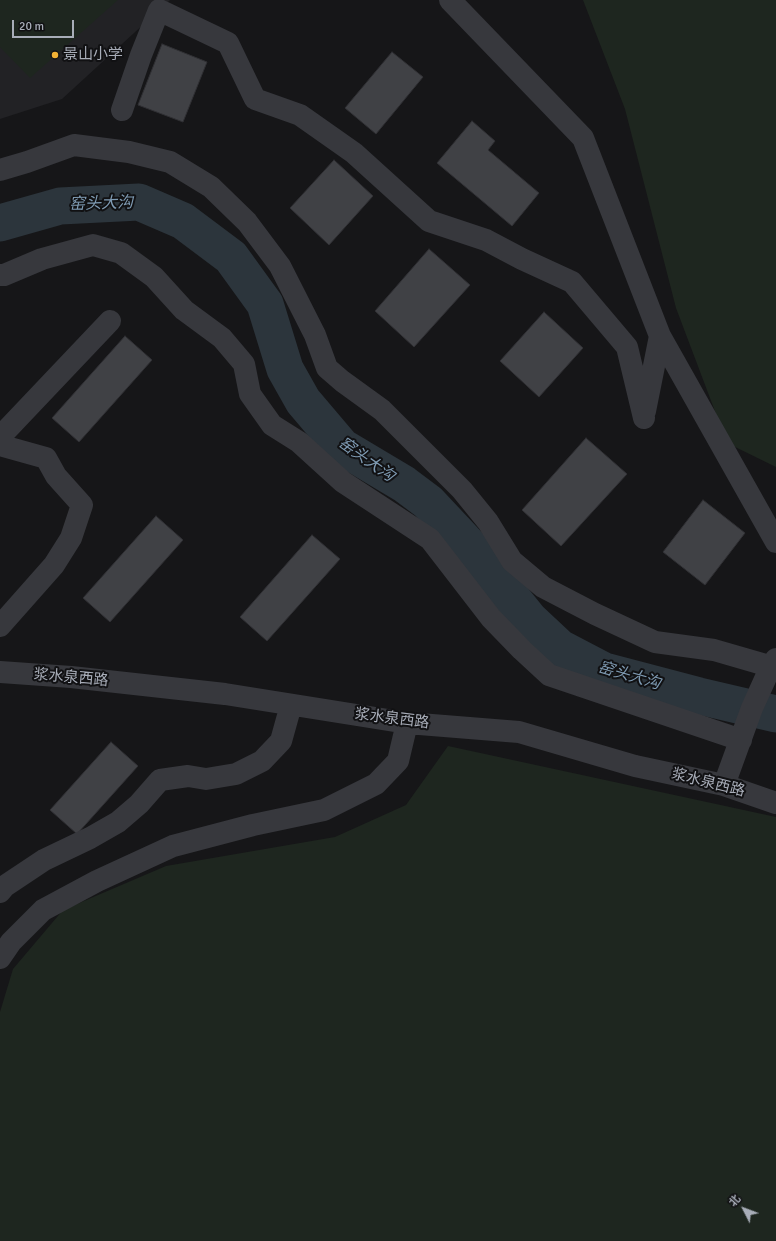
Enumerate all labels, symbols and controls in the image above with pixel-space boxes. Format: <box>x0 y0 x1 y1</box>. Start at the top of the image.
scale bar <box>14 12 76 38</box>
text: 20 m <box>19 19 44 34</box>
place label: 景山小学 <box>63 46 123 64</box>
marker: 景山小学 <box>50 50 60 60</box>
water label: 窑头大沟 <box>69 193 133 215</box>
water label: 窑头大沟 <box>334 434 398 486</box>
water label: 窑头大沟 <box>596 658 662 694</box>
street label: 浆水泉西路 <box>33 666 109 690</box>
street label: 浆水泉西路 <box>354 705 430 733</box>
street label: 浆水泉西路 <box>669 765 747 801</box>
north arrow <box>724 1189 764 1229</box>
text: 北 <box>726 1192 743 1209</box>

